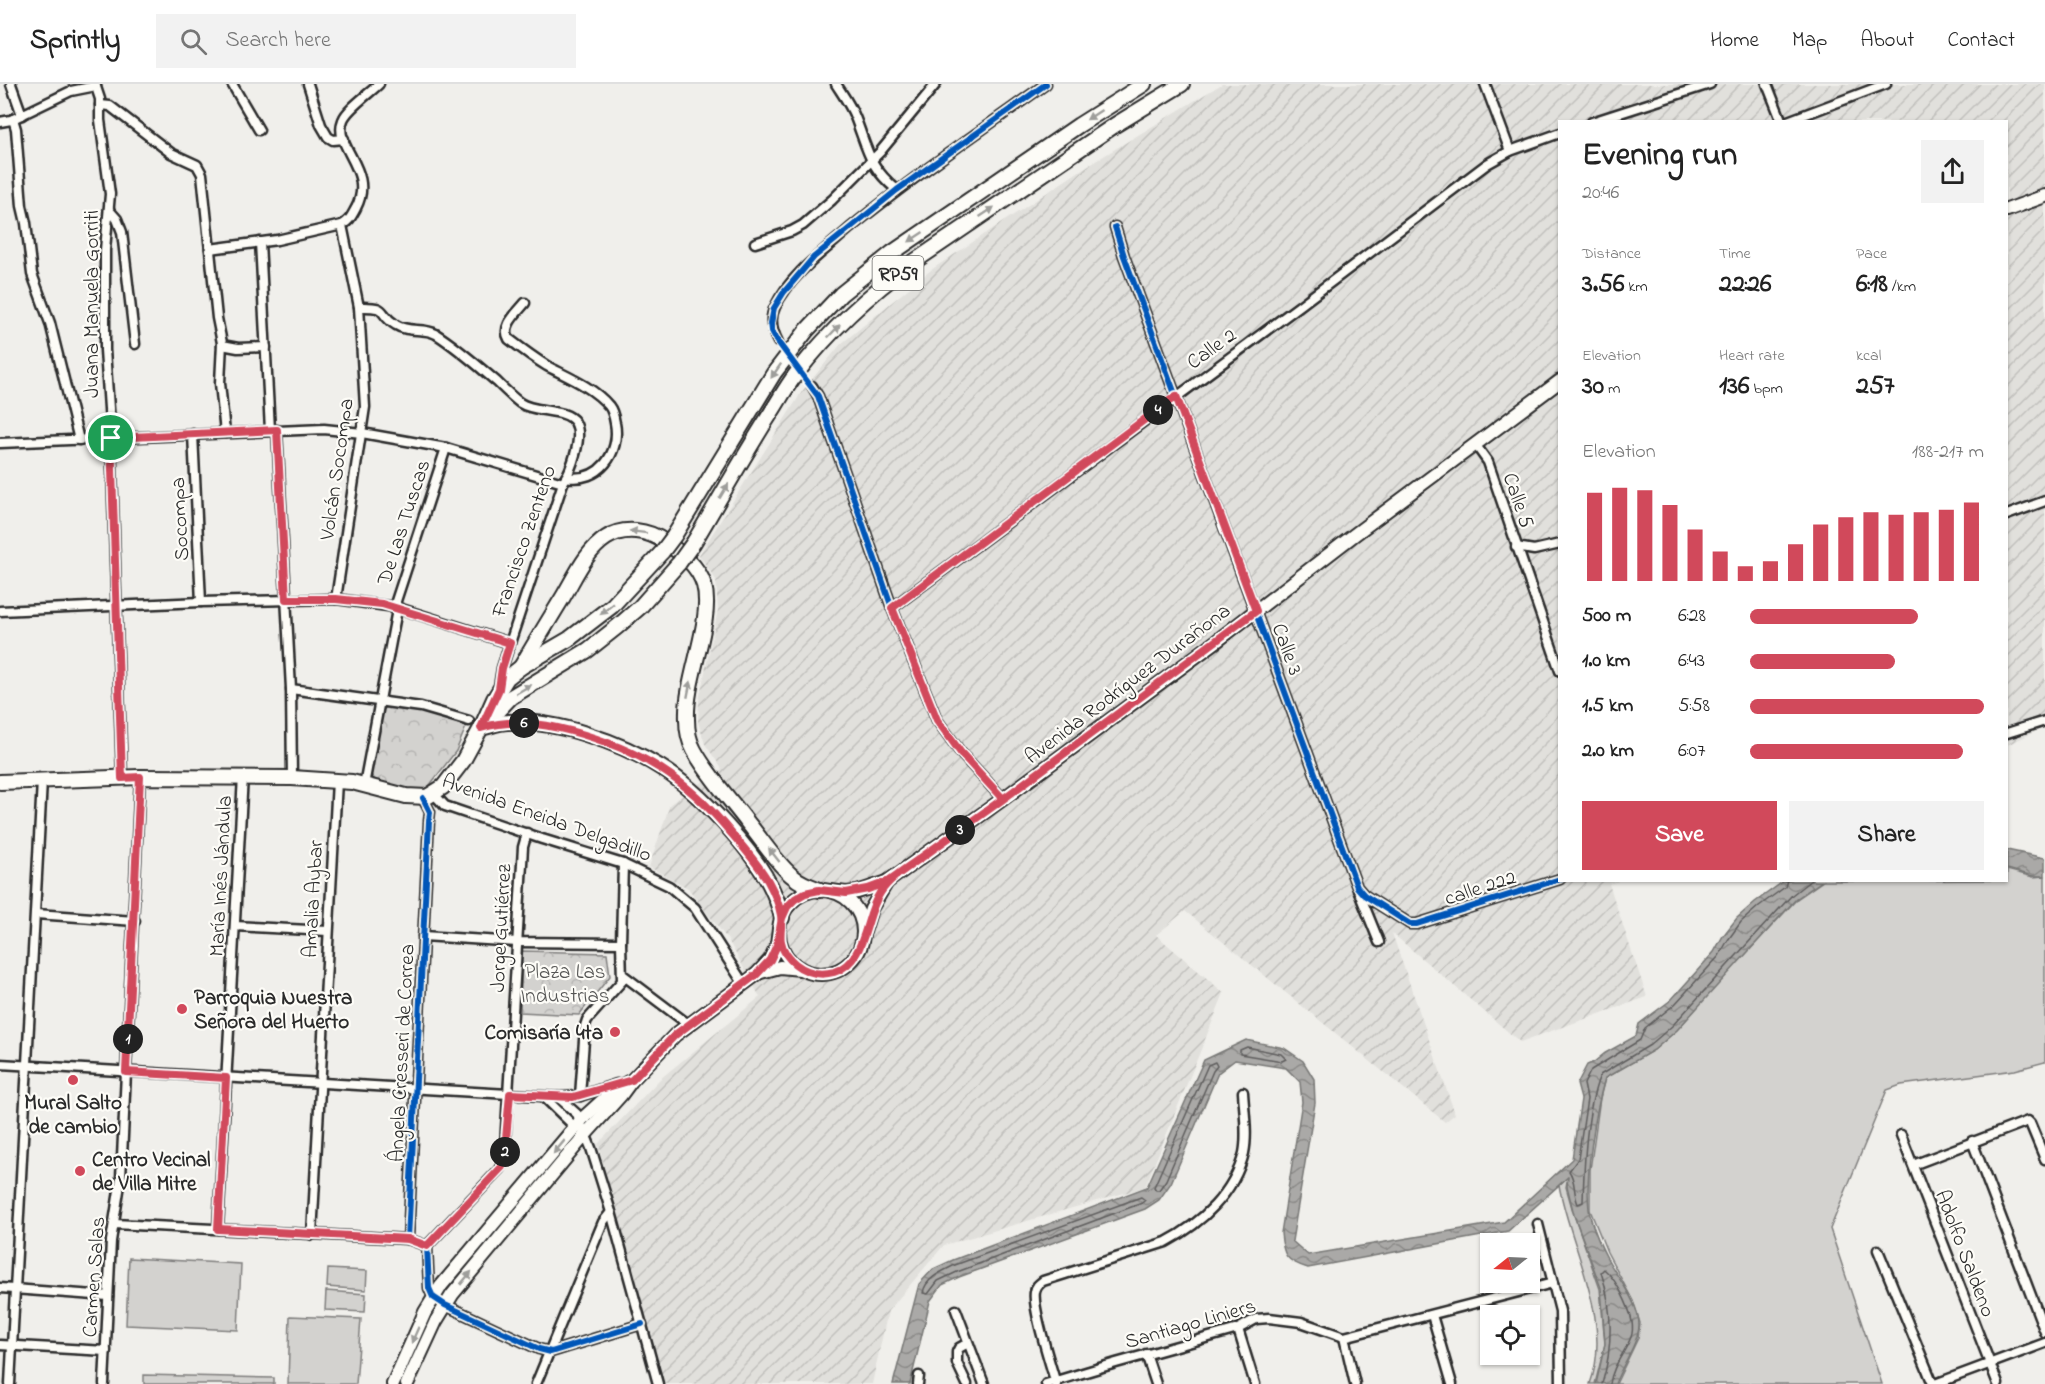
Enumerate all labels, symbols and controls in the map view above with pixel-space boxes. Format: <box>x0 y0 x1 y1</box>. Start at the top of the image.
search box <box>156 14 576 68</box>
text: Sprintly <box>30 21 120 62</box>
icon: search <box>177 25 210 58</box>
text: Search here <box>225 25 331 57</box>
text: Home <box>1710 26 1759 56</box>
text: Map <box>1792 26 1827 56</box>
text: About <box>1860 26 1914 56</box>
text: Contact <box>1947 26 2015 56</box>
one-way arrow <box>1086 110 1103 121</box>
text: Evening run <box>1582 132 1737 180</box>
button: share <box>1921 140 1984 203</box>
text: 20:46 <box>1582 179 1619 208</box>
one-way arrow <box>979 206 995 218</box>
street label: Juana Manuela Gorriti <box>78 210 108 398</box>
one-way arrow <box>908 231 924 243</box>
text: Distance <box>1582 242 1641 266</box>
text: Time <box>1719 242 1751 266</box>
text: Pace <box>1856 242 1887 266</box>
road number: RP59 <box>872 256 924 290</box>
text: 3.56 <box>1582 266 1624 304</box>
text: 22:26 <box>1719 266 1771 304</box>
text: 6:18 <box>1856 266 1888 304</box>
text: km <box>1624 275 1648 299</box>
text: /km <box>1888 275 1916 299</box>
street label: Calle 2 <box>1181 321 1243 378</box>
one-way arrow <box>826 324 840 338</box>
text: Elevation <box>1582 344 1641 368</box>
text: Heart rate <box>1719 344 1785 368</box>
text: kcal <box>1856 344 1881 368</box>
one-way arrow <box>770 362 782 378</box>
text: 30 <box>1582 368 1604 406</box>
text: 136 <box>1719 368 1749 406</box>
text: 257 <box>1856 368 1895 406</box>
text: m <box>1604 377 1620 401</box>
text: bpm <box>1749 377 1783 401</box>
pin: 4 <box>1143 395 1173 425</box>
street label: Volcán Socompa <box>313 396 363 543</box>
text: 4 <box>1155 398 1161 422</box>
pin <box>85 412 136 463</box>
icon: arrive <box>94 421 127 454</box>
text: Elevation <box>1582 438 1656 467</box>
text: 188–217 m <box>1912 438 1984 467</box>
street label: De Las Tuscas <box>370 456 439 590</box>
street label: Francisco Zenteno <box>485 462 565 623</box>
street label: Calle 5 <box>1494 469 1541 532</box>
street label: Socompa <box>164 476 198 561</box>
one-way arrow <box>719 483 729 500</box>
one-way arrow <box>628 527 647 537</box>
street label: Avenida Rodríguez Durañona <box>1019 597 1239 774</box>
one-way arrow <box>600 602 615 615</box>
text: 500 m <box>1582 602 1631 631</box>
text: 6:28 <box>1678 602 1706 631</box>
street label: Calle 3 <box>1263 620 1309 680</box>
text: 1.0 km <box>1582 647 1630 676</box>
text: 6:43 <box>1678 647 1705 676</box>
one-way arrow <box>685 679 694 698</box>
one-way arrow <box>516 684 533 694</box>
text: 1.5 km <box>1582 692 1633 721</box>
text: 5:58 <box>1678 692 1710 721</box>
pin: 6 <box>509 708 539 738</box>
text: 6 <box>520 711 528 735</box>
text: 2.0 km <box>1582 737 1634 766</box>
text: 6:07 <box>1678 737 1705 766</box>
street label: Avenida Eneida Delgadillo <box>437 767 655 873</box>
street label: María Inés Jándula <box>203 795 241 958</box>
button: Save <box>1582 801 1777 870</box>
button: Share <box>1789 801 1984 870</box>
pin: 3 <box>945 815 975 845</box>
text: 3 <box>957 818 963 842</box>
street label: Amalia Aybar <box>296 839 334 959</box>
one-way arrow <box>768 848 780 864</box>
street label: Jorge Gutiérrez <box>484 863 522 993</box>
street label: calle 222 <box>1441 863 1520 915</box>
street label: Ángela Cresseri de Correa <box>381 943 426 1163</box>
park label: Plaza Las Industrias <box>520 958 610 1012</box>
place label: Parroquia Nuestra Señora del Huerto <box>194 984 352 1038</box>
marker: Parroquia Nuestra Señora del Huerto <box>175 1002 189 1016</box>
place label: Comisaría 4ta <box>485 1019 603 1049</box>
pin: 1 <box>113 1024 143 1054</box>
marker: Comisaría 4ta <box>608 1025 622 1039</box>
text: 1 <box>125 1027 131 1051</box>
marker: Mural Salto de cambio <box>66 1073 80 1087</box>
place label: Mural Salto de cambio <box>24 1089 122 1143</box>
pin: 2 <box>490 1137 520 1167</box>
text: 2 <box>501 1140 509 1164</box>
one-way arrow <box>553 1140 566 1155</box>
place label: Centro Vecinal de Villa Mitre <box>92 1146 211 1200</box>
marker: Centro Vecinal de Villa Mitre <box>73 1164 87 1178</box>
street label: Adolfo Saldeno <box>1926 1186 2002 1322</box>
street label: Carmen Salas <box>76 1216 114 1339</box>
north arrow <box>1480 1233 1540 1293</box>
map controls <box>1480 1233 1540 1365</box>
one-way arrow <box>459 1271 472 1286</box>
street label: Santiago Liniers <box>1121 1292 1260 1360</box>
button: locate <box>1480 1305 1540 1365</box>
one-way arrow <box>411 1326 420 1343</box>

